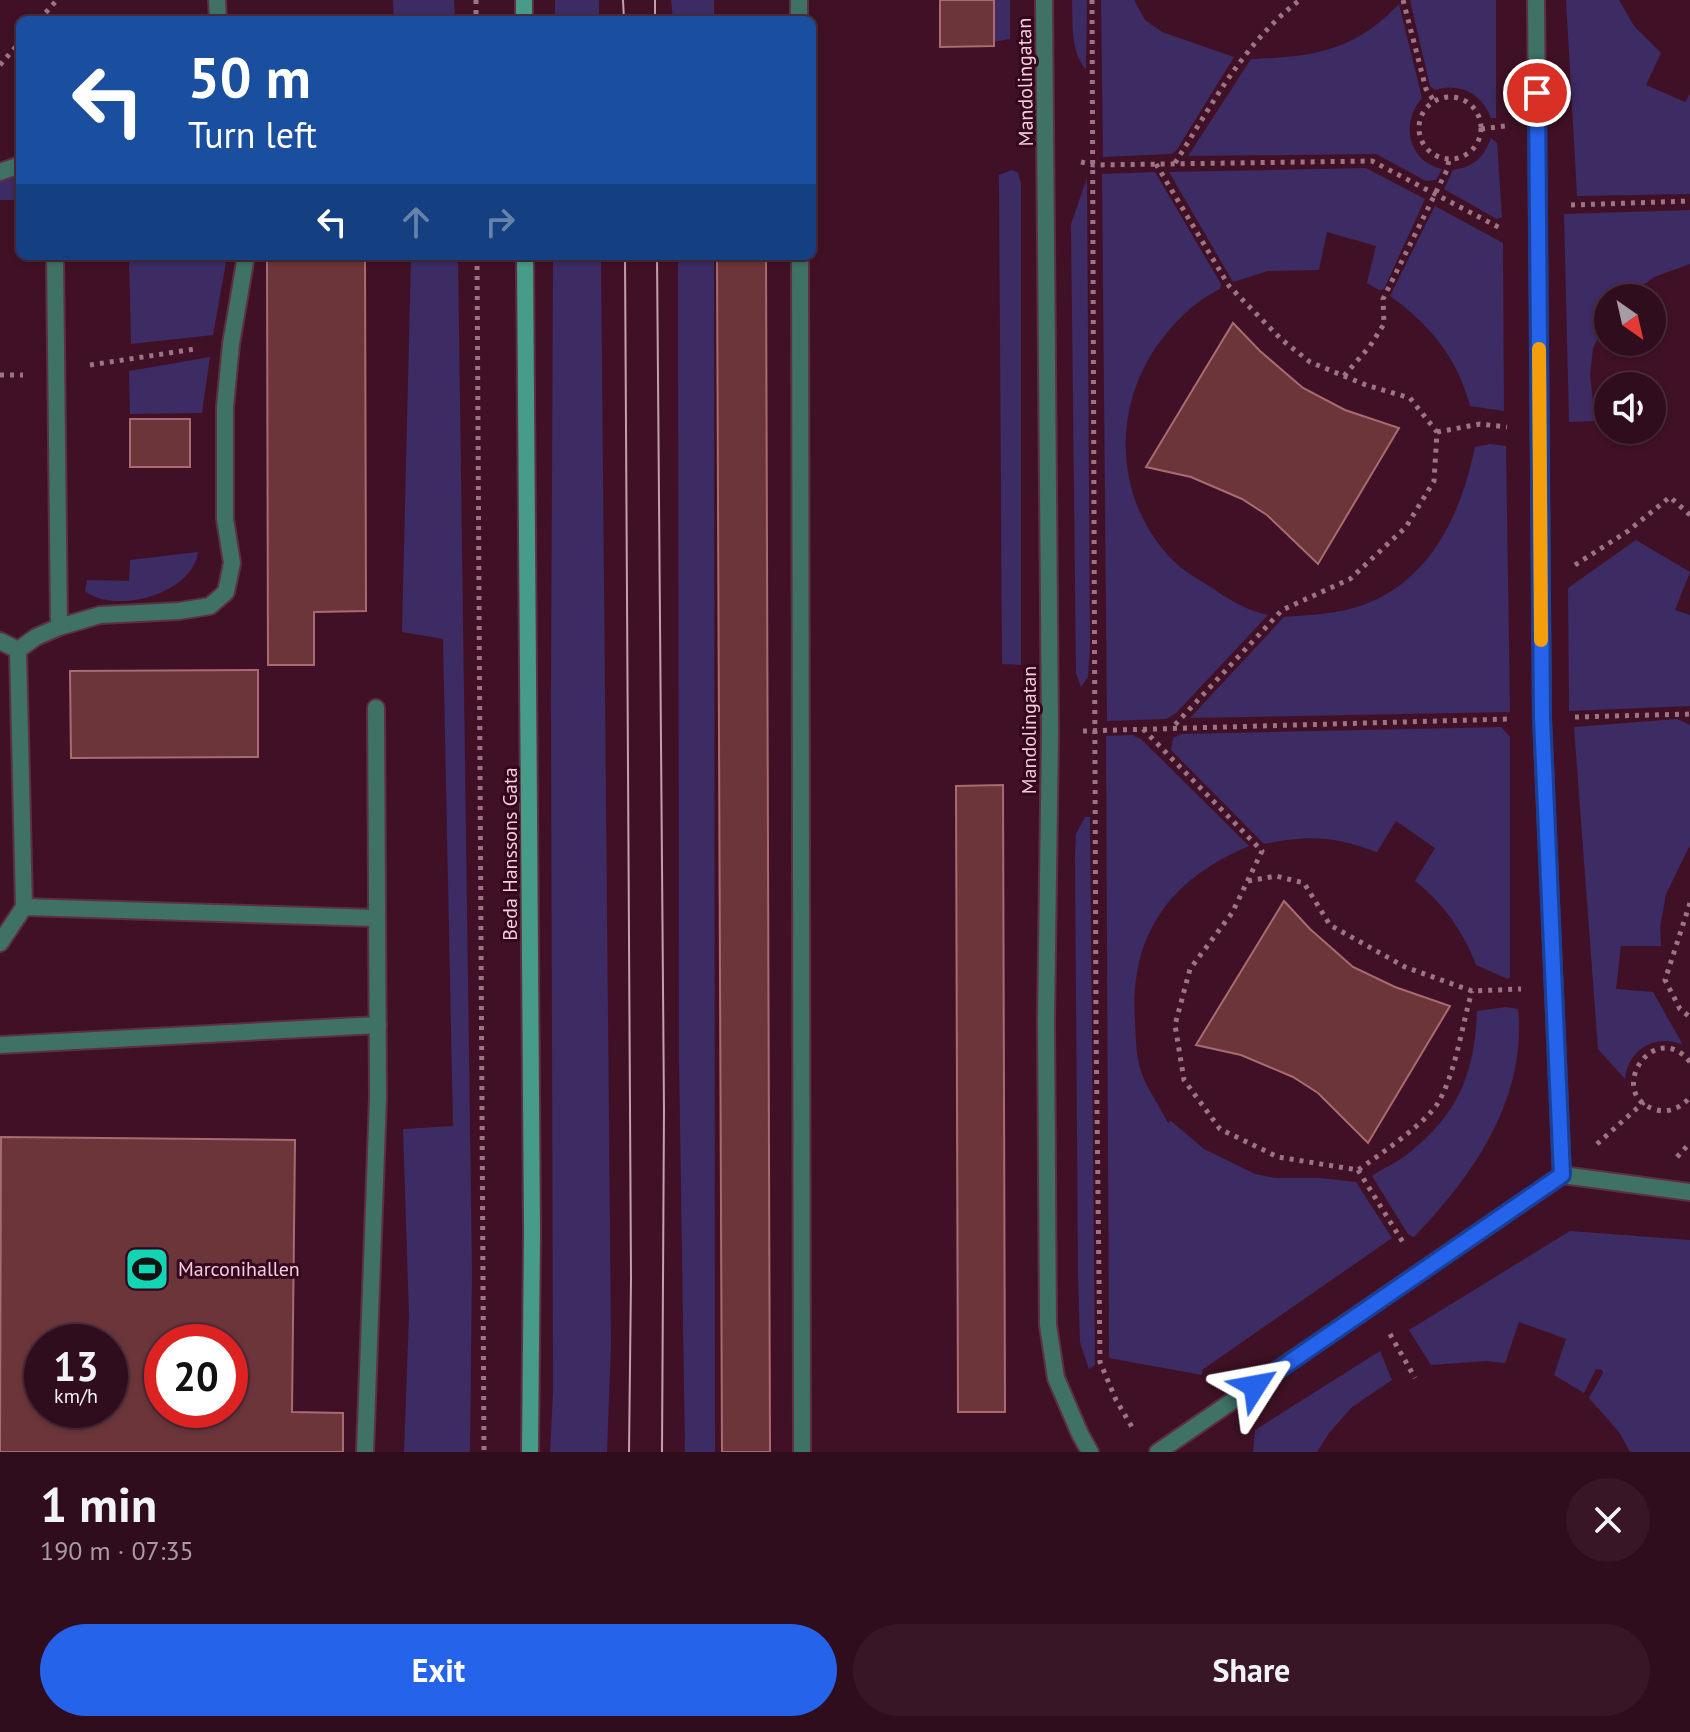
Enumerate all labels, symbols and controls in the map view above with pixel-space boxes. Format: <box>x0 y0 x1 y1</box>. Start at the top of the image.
street label: Mandolingatan <box>1011 17 1039 147</box>
text: 50 m <box>188 41 311 113</box>
icon: left <box>56 48 160 152</box>
pin <box>1503 59 1571 127</box>
icon: arrive <box>1515 71 1559 115</box>
text: Turn left <box>188 111 317 158</box>
icon: left <box>310 200 354 244</box>
icon: ahead <box>394 200 438 244</box>
icon: right <box>478 200 522 244</box>
north arrow <box>1594 284 1666 356</box>
map controls <box>1594 284 1666 444</box>
button: sound <box>1594 372 1666 444</box>
street label: Mandolingatan <box>1016 666 1042 794</box>
street label: Beda Hanssons Gata <box>497 767 523 941</box>
sports icon: Marconihallen <box>123 1245 171 1293</box>
place label: Marconihallen <box>178 1256 300 1282</box>
speed limit sign: 20 <box>144 1324 248 1428</box>
text: 13 <box>53 1340 99 1392</box>
position arrow <box>1213 1344 1297 1428</box>
text: km/h <box>54 1383 98 1409</box>
text: 1 min <box>40 1473 157 1535</box>
button: close <box>1566 1478 1650 1562</box>
text: 190 m · 07:35 <box>40 1534 194 1567</box>
button: Exit <box>40 1624 837 1716</box>
button: Share <box>853 1624 1650 1716</box>

